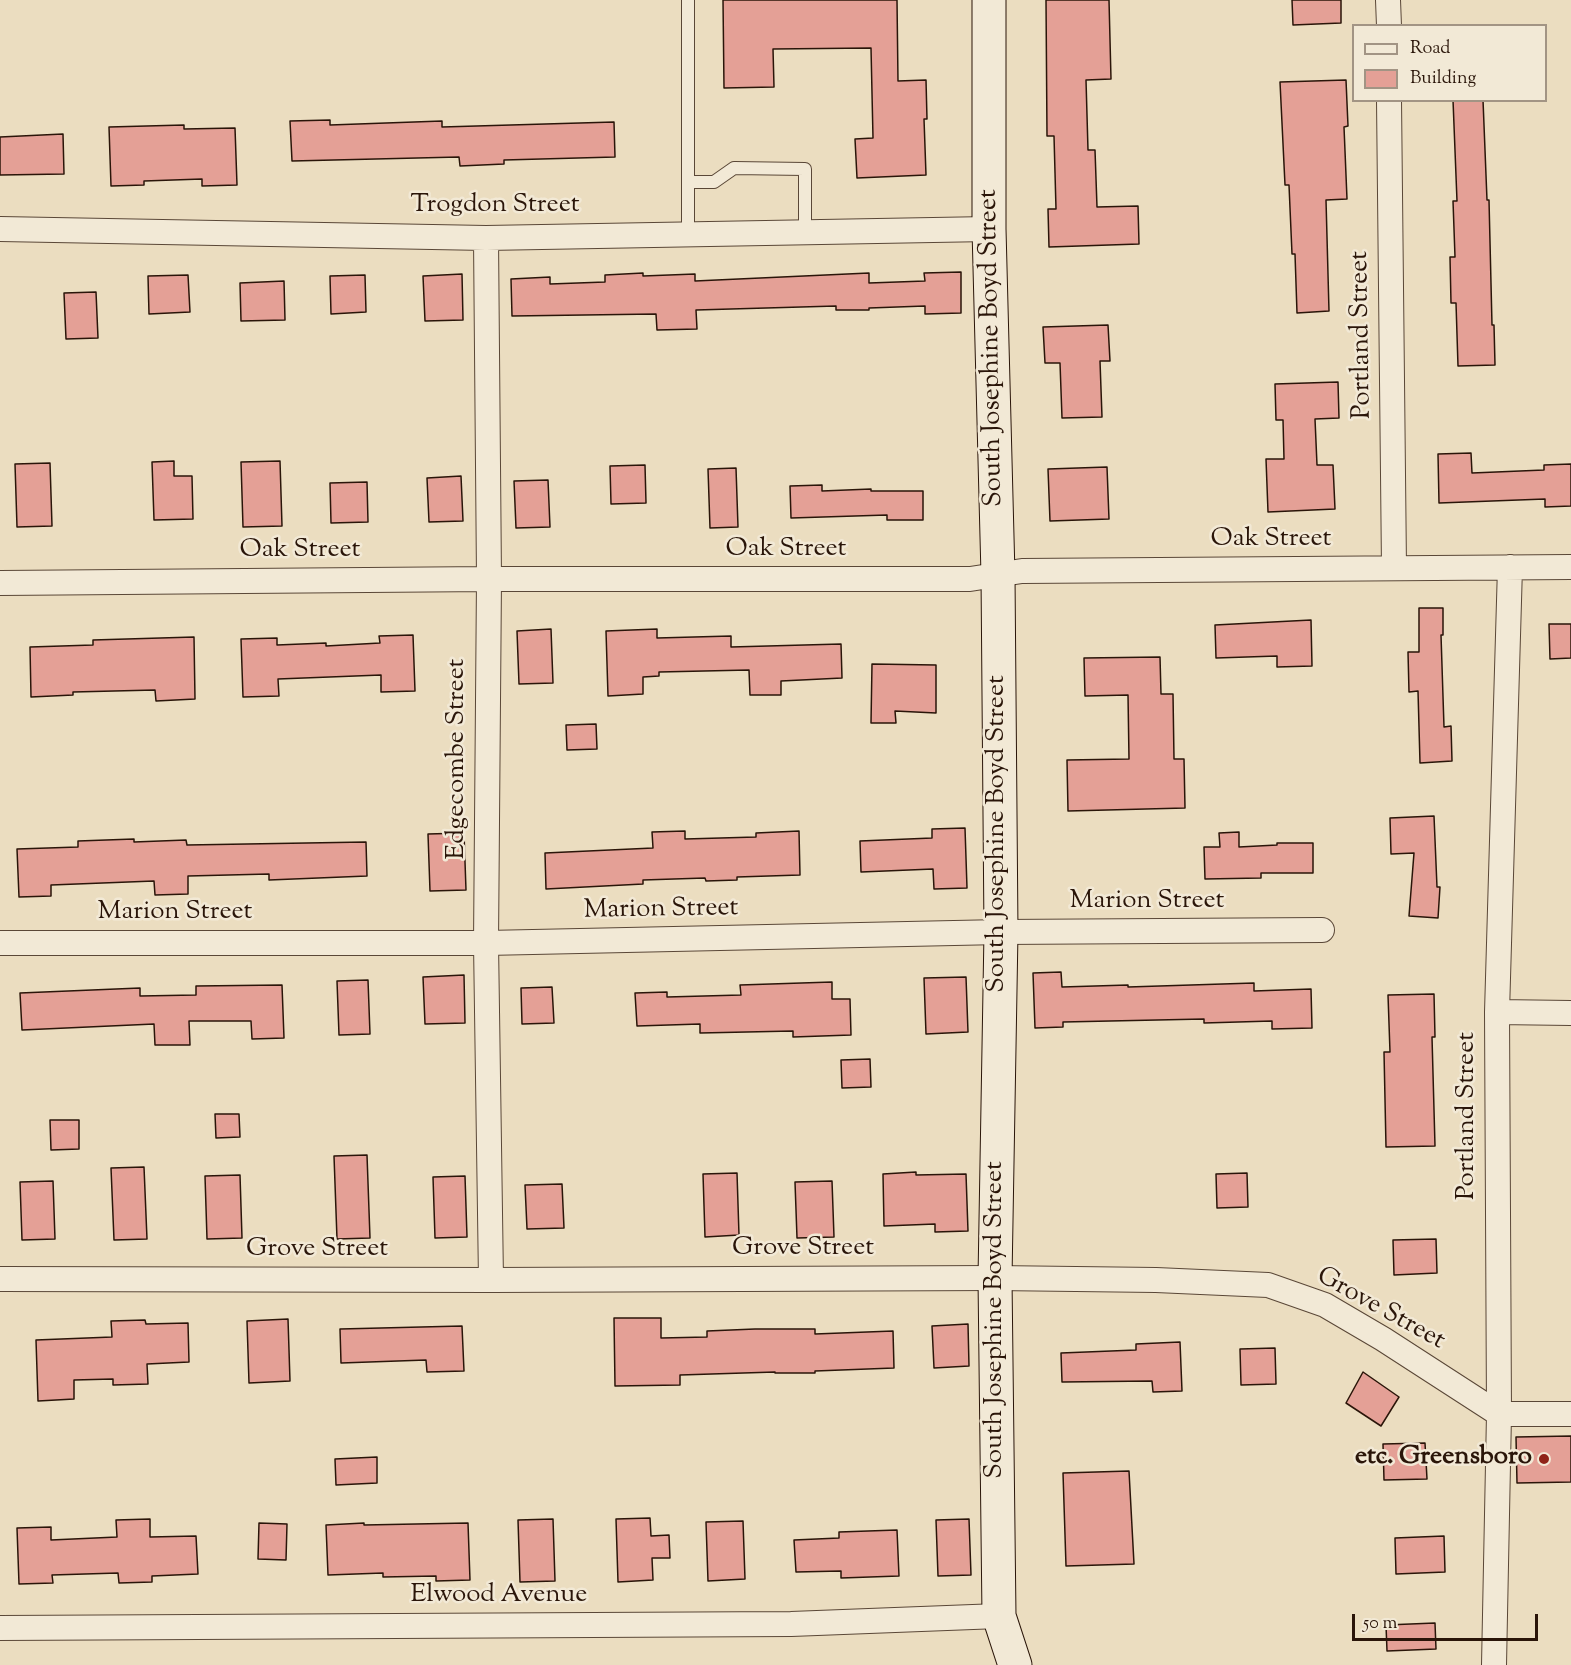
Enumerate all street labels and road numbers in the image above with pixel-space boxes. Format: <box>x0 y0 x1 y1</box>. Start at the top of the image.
street label: South Josephine Boyd Street <box>975 189 1011 507</box>
street label: Trogdon Street <box>410 191 580 223</box>
street label: Portland Street <box>1346 251 1380 419</box>
street label: Oak Street <box>1210 525 1332 557</box>
street label: Oak Street <box>725 535 847 567</box>
street label: Oak Street <box>239 536 361 568</box>
street label: Edgecombe Street <box>443 658 475 860</box>
street label: South Josephine Boyd Street <box>983 675 1015 993</box>
street label: Marion Street <box>1070 887 1224 919</box>
street label: Marion Street <box>583 894 739 928</box>
street label: Marion Street <box>98 898 252 930</box>
street label: Portland Street <box>1453 1032 1485 1200</box>
street label: South Josephine Boyd Street <box>981 1161 1013 1479</box>
street label: Grove Street <box>732 1234 874 1266</box>
street label: Grove Street <box>246 1235 388 1267</box>
street label: Grove Street <box>1310 1262 1450 1358</box>
street label: Elwood Avenue <box>411 1581 587 1613</box>

